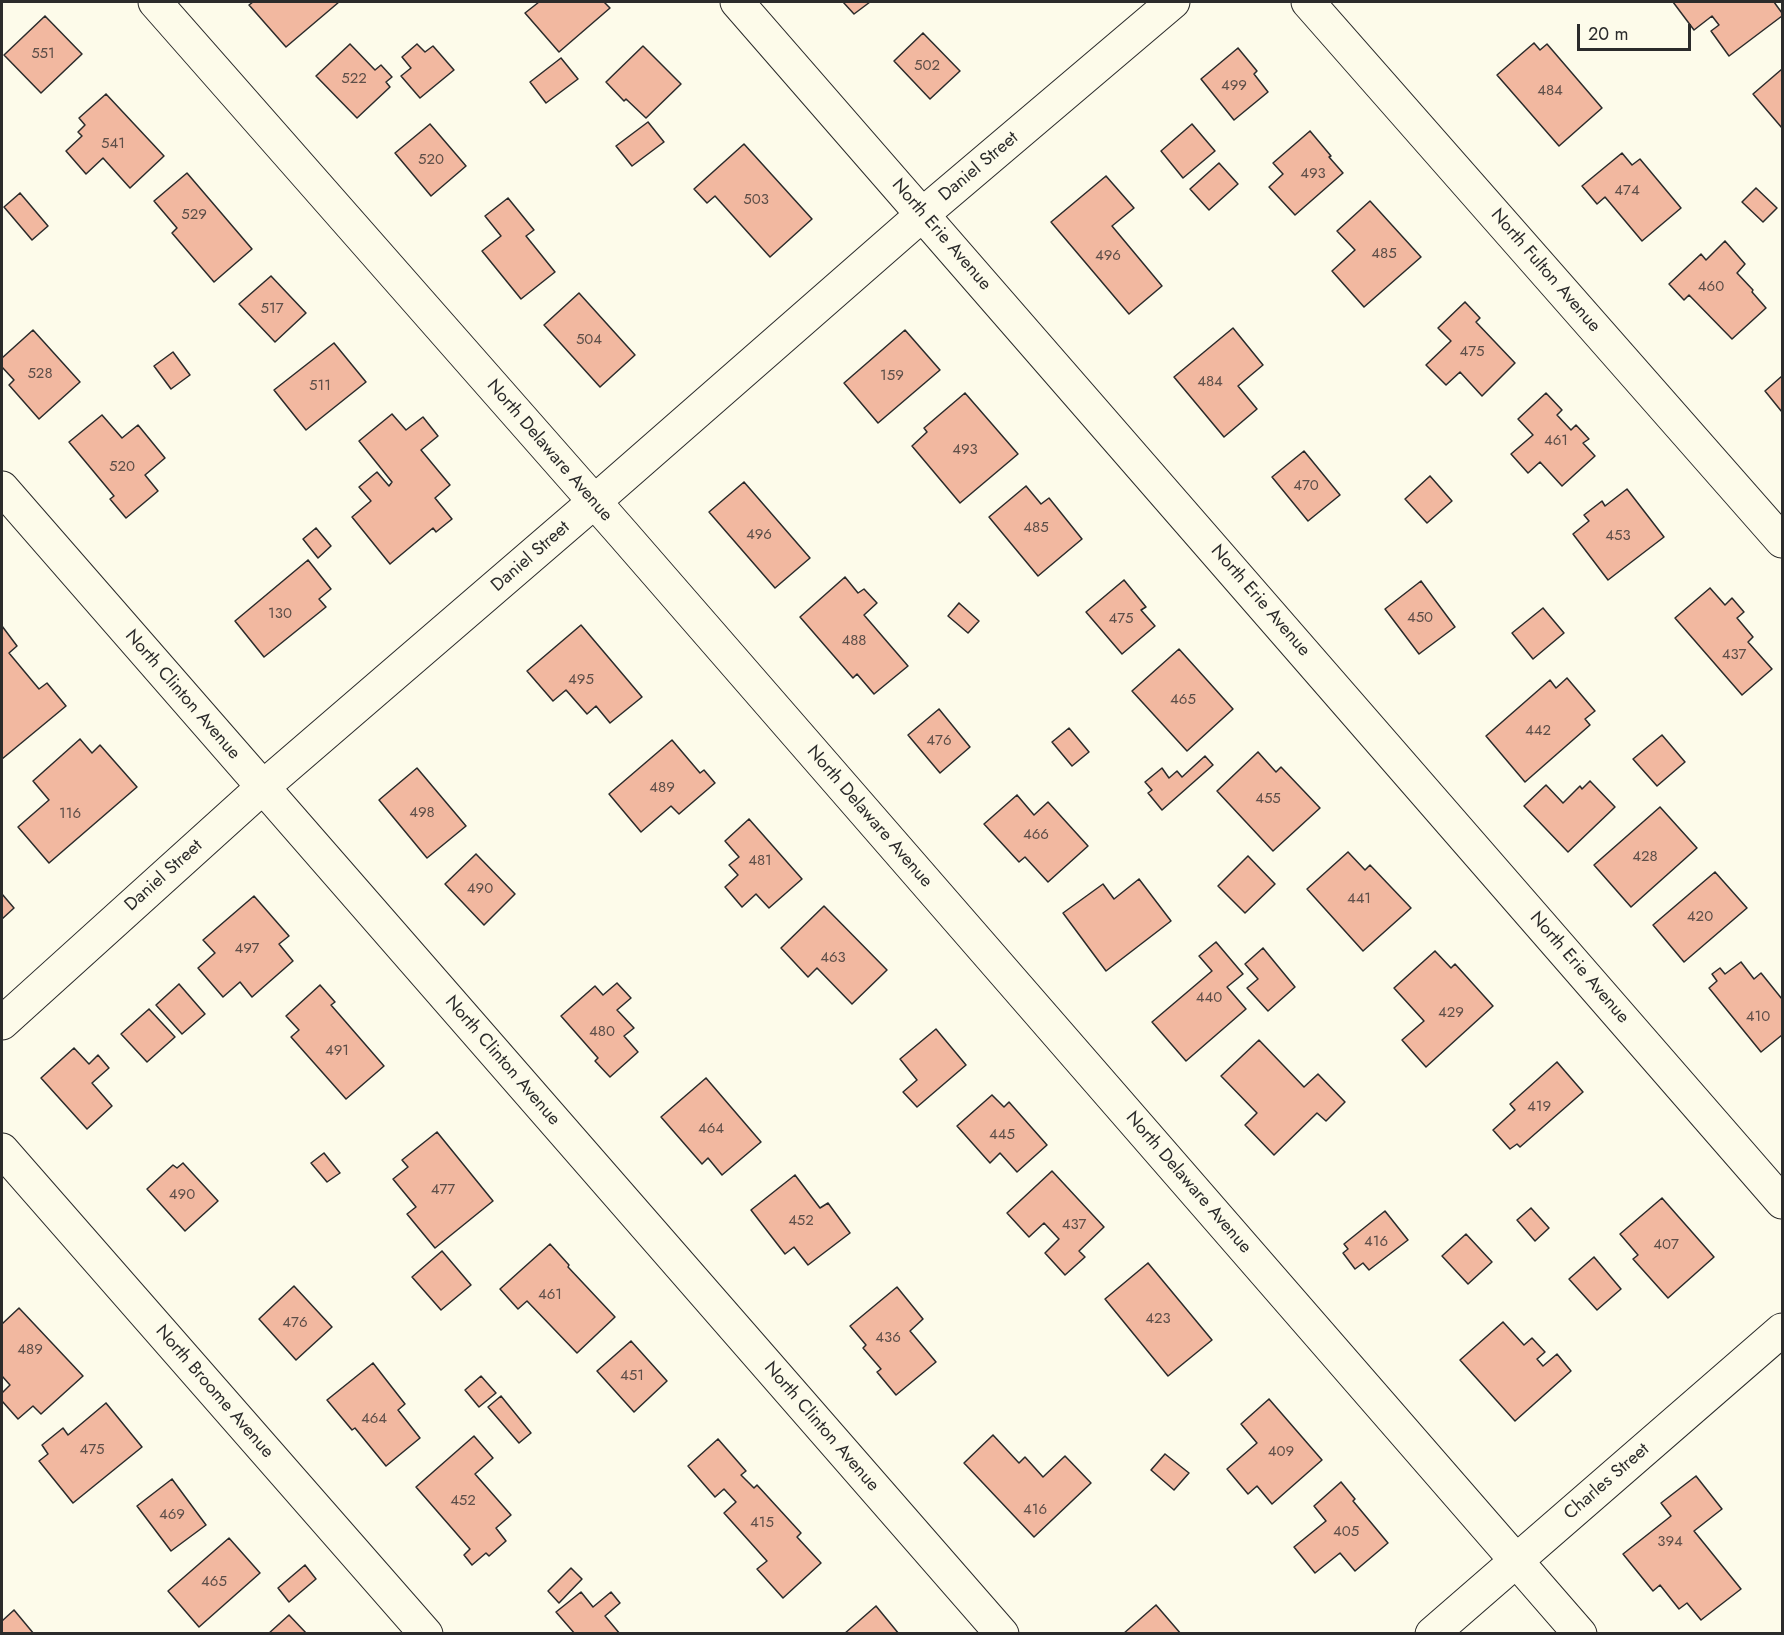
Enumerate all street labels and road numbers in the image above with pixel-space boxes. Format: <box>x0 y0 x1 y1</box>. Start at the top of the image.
street label: Daniel Street <box>935 128 1023 206</box>
street label: North Erie Avenue <box>887 175 995 295</box>
street label: North Fulton Avenue <box>1486 205 1604 337</box>
street label: North Delaware Avenue <box>482 376 616 526</box>
street label: Daniel Street <box>487 517 575 597</box>
street label: North Erie Avenue <box>1206 541 1314 661</box>
street label: North Clinton Avenue <box>120 626 244 764</box>
street label: North Delaware Avenue <box>802 742 936 892</box>
street label: Daniel Street <box>121 836 207 916</box>
street label: North Erie Avenue <box>1525 908 1633 1028</box>
street label: North Clinton Avenue <box>440 992 564 1130</box>
street label: North Delaware Avenue <box>1121 1108 1255 1258</box>
street label: North Broome Avenue <box>150 1321 278 1463</box>
street label: North Clinton Avenue <box>759 1358 883 1496</box>
street label: Charles Street <box>1560 1439 1654 1525</box>

